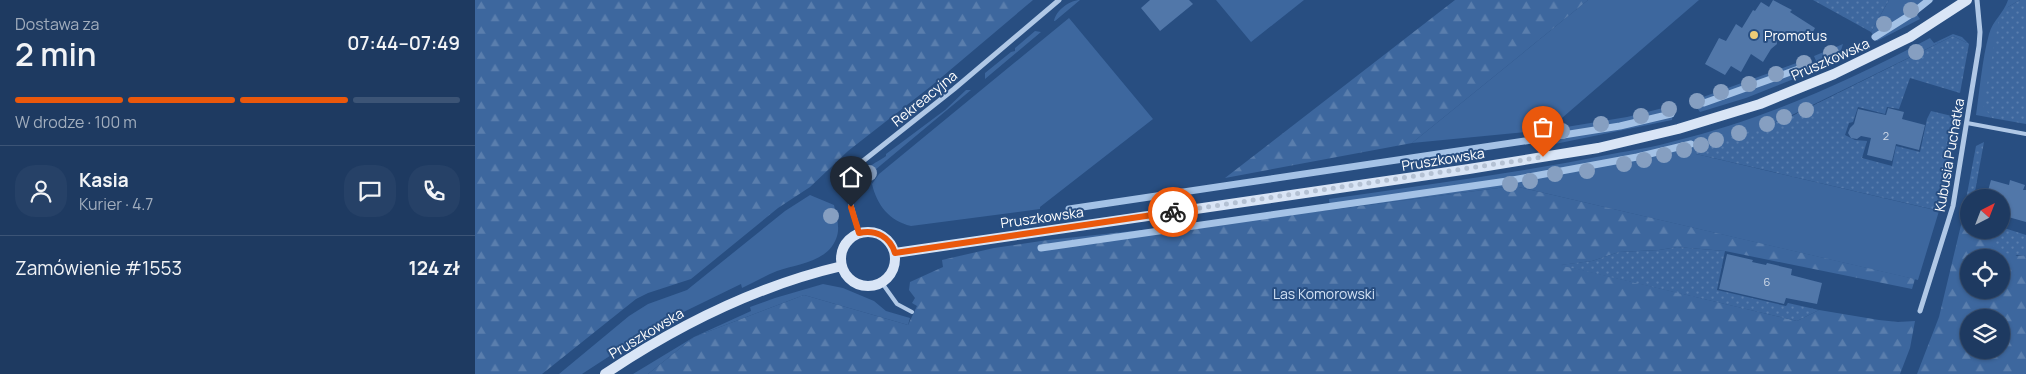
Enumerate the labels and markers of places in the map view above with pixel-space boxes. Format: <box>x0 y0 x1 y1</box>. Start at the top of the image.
place label: Promotus <box>1764 26 1827 45</box>
marker: Promotus <box>1748 29 1760 41</box>
pin <box>1522 106 1564 157</box>
pin <box>830 156 872 207</box>

